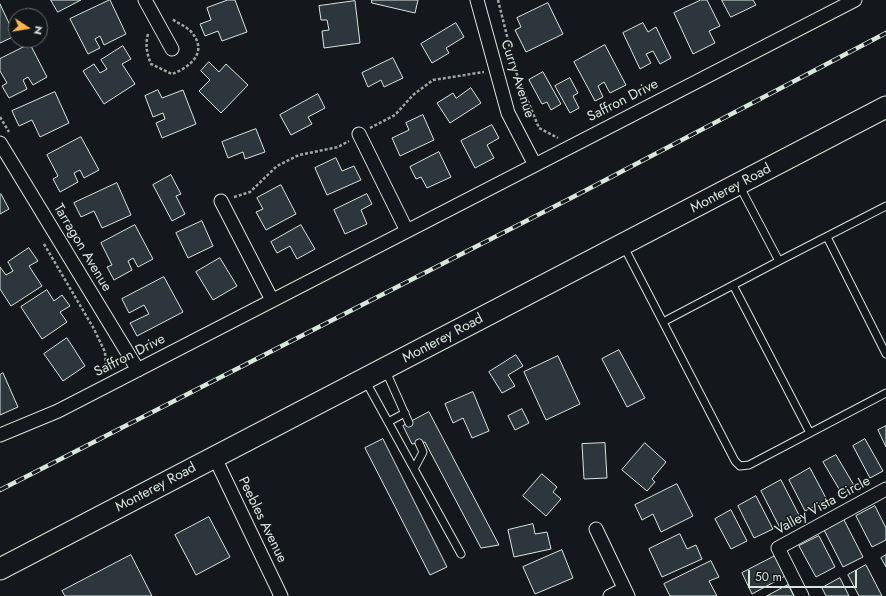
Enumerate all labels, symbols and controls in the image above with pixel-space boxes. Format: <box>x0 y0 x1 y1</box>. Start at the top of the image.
north arrow <box>8 8 48 48</box>
text: N <box>30 24 47 36</box>
street label: Curry Avenue <box>497 38 537 120</box>
street label: Saffron Drive <box>585 76 661 126</box>
street label: Monterey Road <box>688 161 774 217</box>
street label: Tarragon Avenue <box>49 201 115 295</box>
street label: Monterey Road <box>400 311 486 367</box>
street label: Saffron Drive <box>92 331 168 381</box>
street label: Monterey Road <box>113 460 199 516</box>
street label: Valley Vista Circle <box>773 473 873 539</box>
street label: Peebles Avenue <box>234 474 290 566</box>
scale bar <box>750 562 859 588</box>
text: 50 m <box>755 568 782 586</box>

